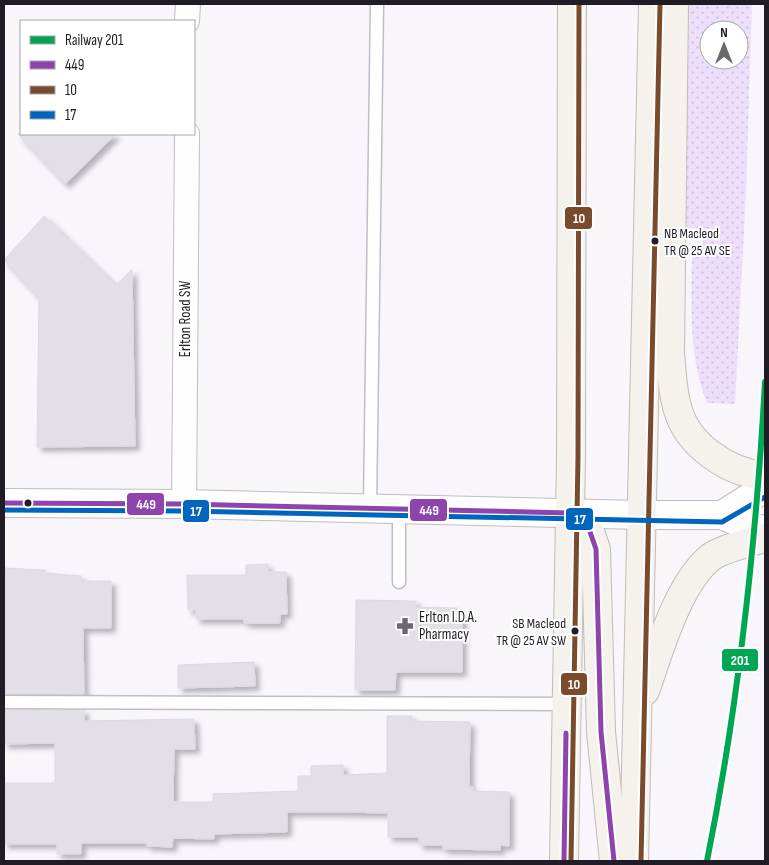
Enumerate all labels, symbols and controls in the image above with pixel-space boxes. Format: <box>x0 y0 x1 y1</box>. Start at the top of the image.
legend <box>20 20 195 135</box>
north arrow <box>699 20 749 70</box>
text: N <box>720 24 728 41</box>
text: Railway 201 <box>65 31 124 50</box>
text: 449 <box>65 56 84 75</box>
text: 10 <box>65 81 77 100</box>
text: 17 <box>65 106 76 125</box>
line badge: 10 <box>564 206 593 230</box>
text: 10 <box>573 210 585 227</box>
place label: NB Macleod TR @ 25 AV SE <box>664 225 731 259</box>
marker: NB Macleod TR @ 25 AV SE <box>650 236 660 246</box>
street label: Erlton Road SW <box>176 281 195 357</box>
line badge: 449 <box>126 492 165 516</box>
text: 449 <box>136 496 156 513</box>
unlabelled marker <box>23 498 33 508</box>
line badge: 449 <box>409 498 448 522</box>
line badge: 17 <box>182 499 210 523</box>
text: 449 <box>419 502 439 519</box>
text: 17 <box>190 503 203 520</box>
line badge: 17 <box>565 507 594 531</box>
text: 17 <box>574 511 587 528</box>
place label: Erlton I.D.A. Pharmacy <box>419 608 477 644</box>
place label: SB Macleod TR @ 25 AV SW <box>496 615 566 649</box>
pharmacy icon: Erlton I.D.A. Pharmacy <box>395 616 415 636</box>
marker: SB Macleod TR @ 25 AV SW <box>570 626 580 636</box>
line badge: 201 <box>721 648 759 672</box>
text: 201 <box>731 652 750 669</box>
line badge: 10 <box>560 672 588 696</box>
text: 10 <box>568 676 580 693</box>

